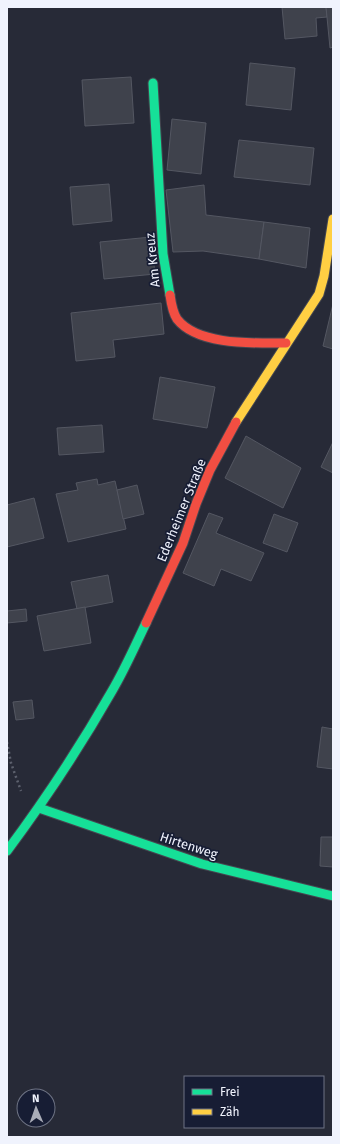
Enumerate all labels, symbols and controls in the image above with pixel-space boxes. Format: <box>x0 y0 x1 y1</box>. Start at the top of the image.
street label: Am Kreuz <box>142 232 163 288</box>
street label: Ederheimer Straße <box>154 456 209 564</box>
street label: Hirtenweg <box>158 829 220 862</box>
legend <box>184 1076 324 1128</box>
text: Frei <box>220 1085 240 1099</box>
north arrow <box>16 1088 56 1128</box>
text: N <box>32 1092 40 1105</box>
text: Zäh <box>220 1105 240 1119</box>

